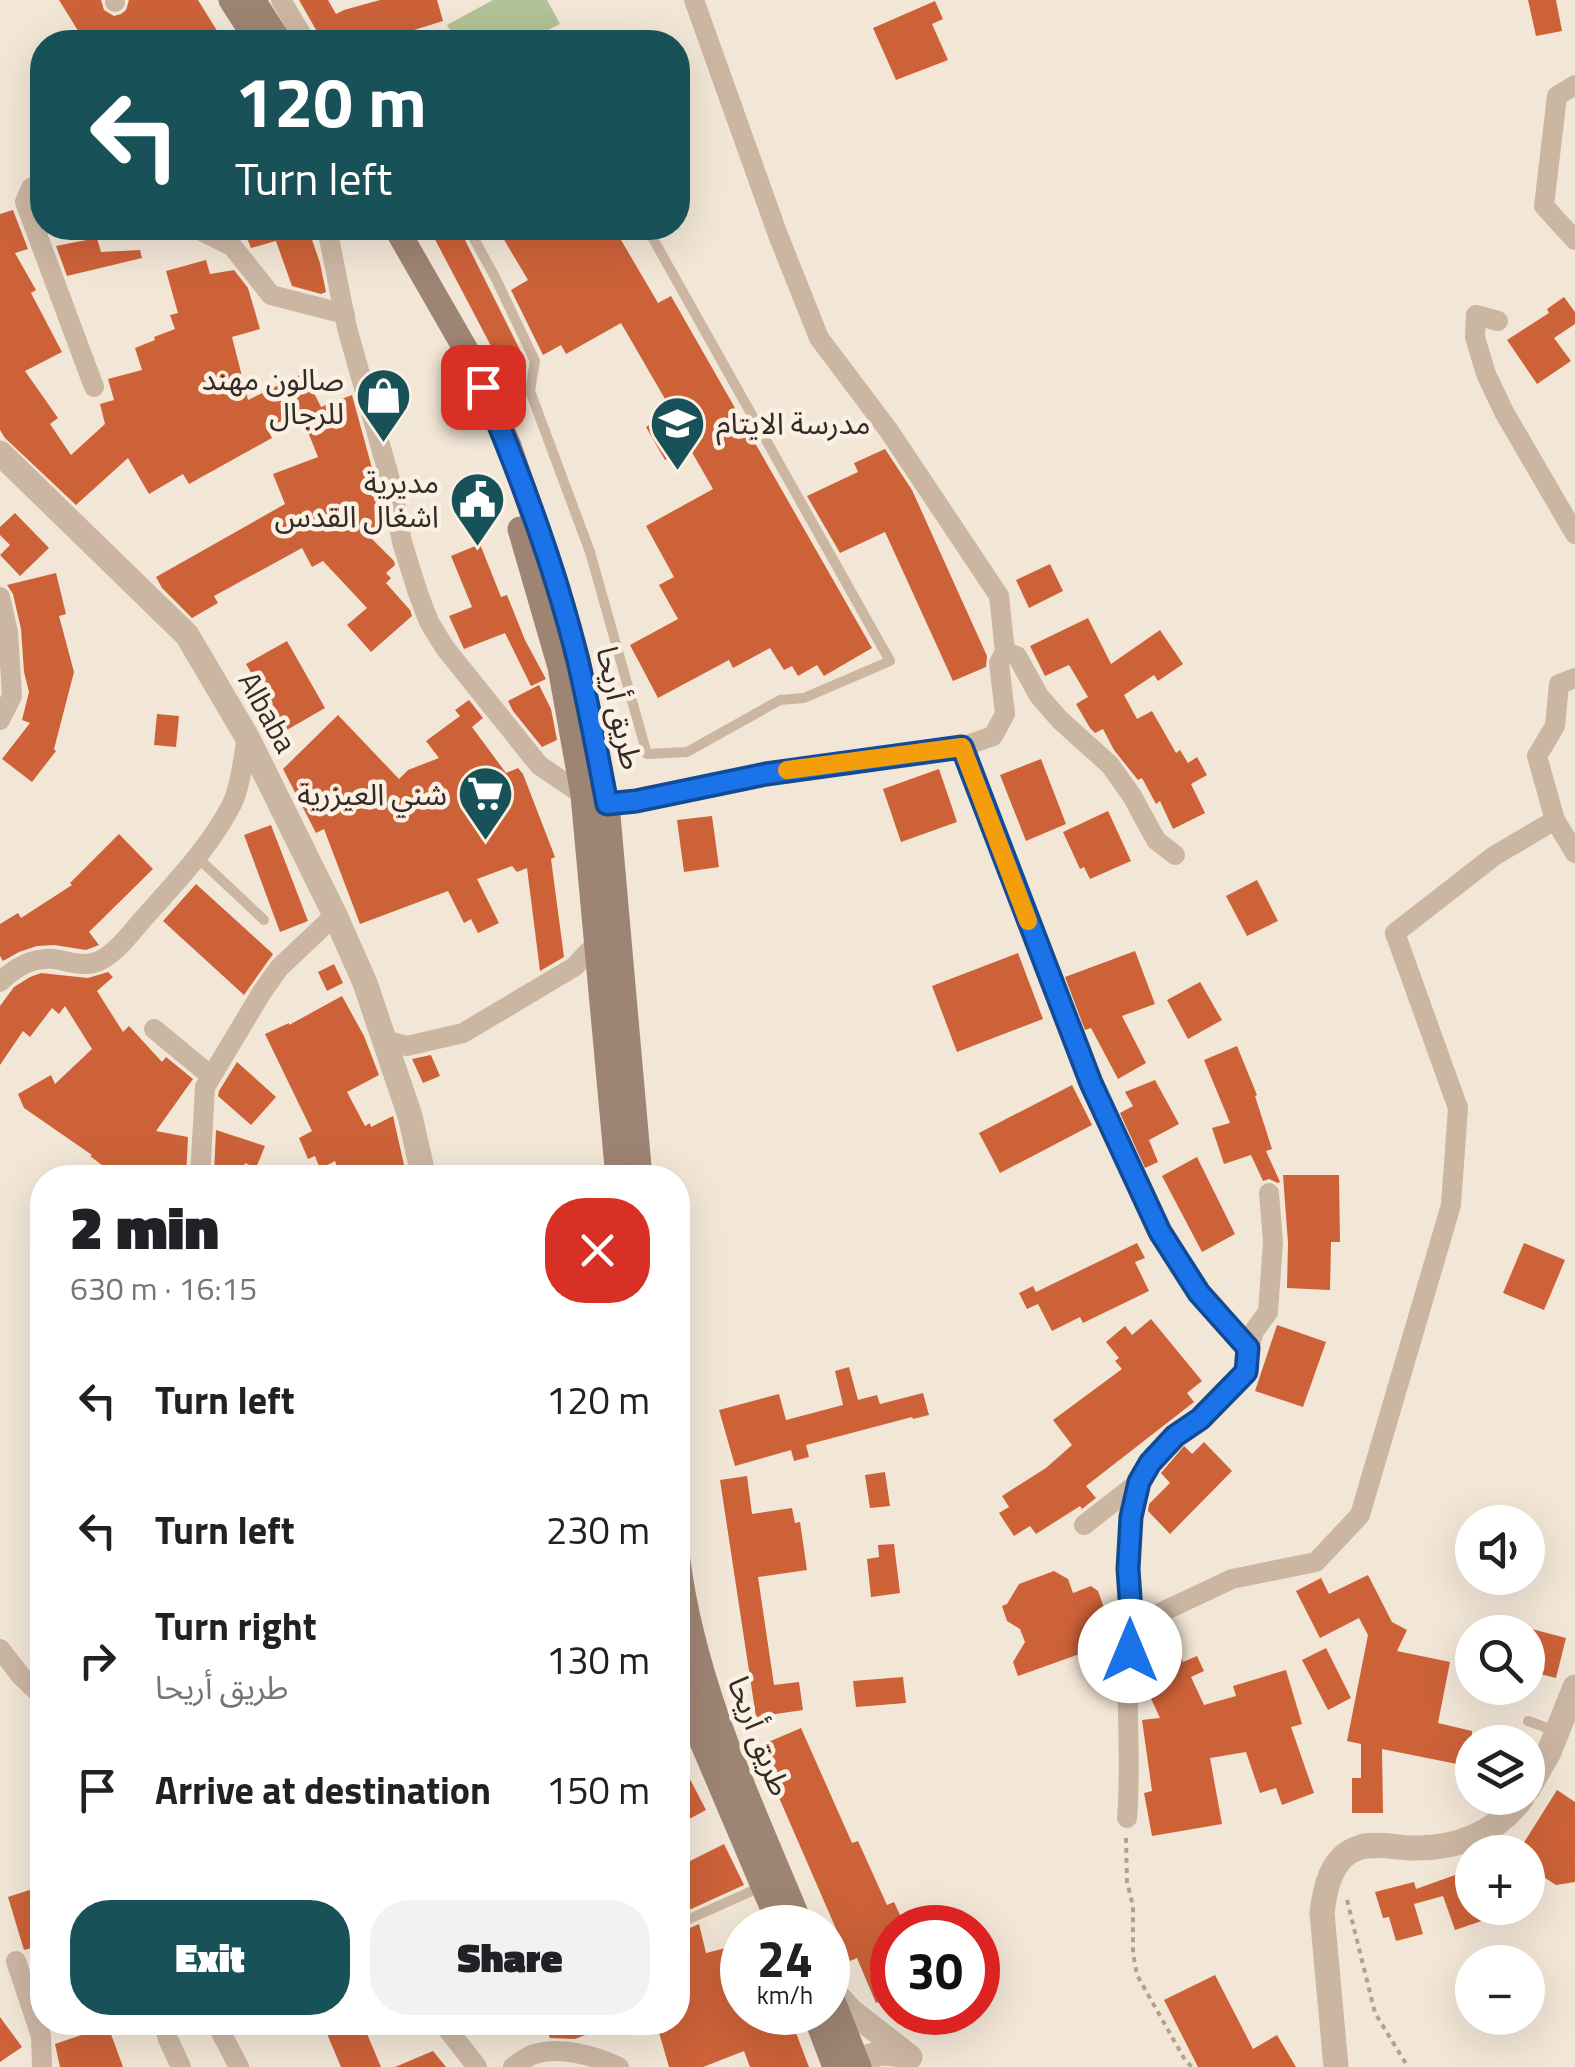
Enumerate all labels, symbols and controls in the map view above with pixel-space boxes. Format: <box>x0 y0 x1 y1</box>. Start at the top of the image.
text: 120 m <box>235 48 427 154</box>
icon: left <box>70 70 200 200</box>
text: Turn left <box>235 144 392 212</box>
pin <box>441 345 526 430</box>
place label: صالون مهند للرجال <box>202 356 344 436</box>
icon: arrive <box>456 360 511 415</box>
shop icon: صالون مهند للرجال <box>353 366 413 445</box>
school or university icon: مدرسة الايتام <box>647 393 707 472</box>
place label: مدرسة الايتام <box>716 400 871 446</box>
place label: مديرية اشغال القدس <box>275 459 439 539</box>
public building icon: مديرية اشغال القدس <box>448 469 508 548</box>
street label: طريق أريحا <box>585 642 655 774</box>
street label: Albaba <box>227 663 309 761</box>
supermarket icon: شني العيزرية <box>456 764 516 843</box>
place label: شني العيزرية <box>297 771 447 818</box>
text: 2 min <box>70 1181 219 1272</box>
button: close <box>545 1198 650 1303</box>
text: 630 m · 16:15 <box>70 1264 257 1312</box>
text: Turn left <box>155 1371 295 1429</box>
text: 120 m <box>546 1371 650 1429</box>
icon: left <box>70 1373 125 1428</box>
text: Turn left <box>155 1501 295 1559</box>
text: 230 m <box>546 1501 650 1559</box>
icon: left <box>70 1503 125 1558</box>
map controls <box>1455 1505 1545 2035</box>
button: sound <box>1455 1505 1545 1595</box>
text: Turn right <box>155 1597 317 1655</box>
position arrow <box>1078 1599 1182 1703</box>
button: search <box>1455 1615 1545 1705</box>
text: 130 m <box>546 1631 650 1689</box>
icon: right <box>70 1633 125 1688</box>
text: طريق أريحا <box>155 1663 288 1711</box>
street label: طريق أريحا <box>716 1669 804 1803</box>
button: layers <box>1455 1725 1545 1815</box>
text: Arrive at destination <box>155 1761 491 1819</box>
text: 150 m <box>546 1761 650 1819</box>
icon: arrive <box>70 1763 125 1818</box>
button: + <box>1455 1835 1545 1925</box>
button: Exit <box>70 1900 350 2015</box>
button: Share <box>370 1900 650 2015</box>
speed limit sign: 30 <box>870 1905 1000 2035</box>
text: 24 <box>757 1920 813 1996</box>
button: − <box>1455 1945 1545 2035</box>
text: km/h <box>757 1976 813 2014</box>

